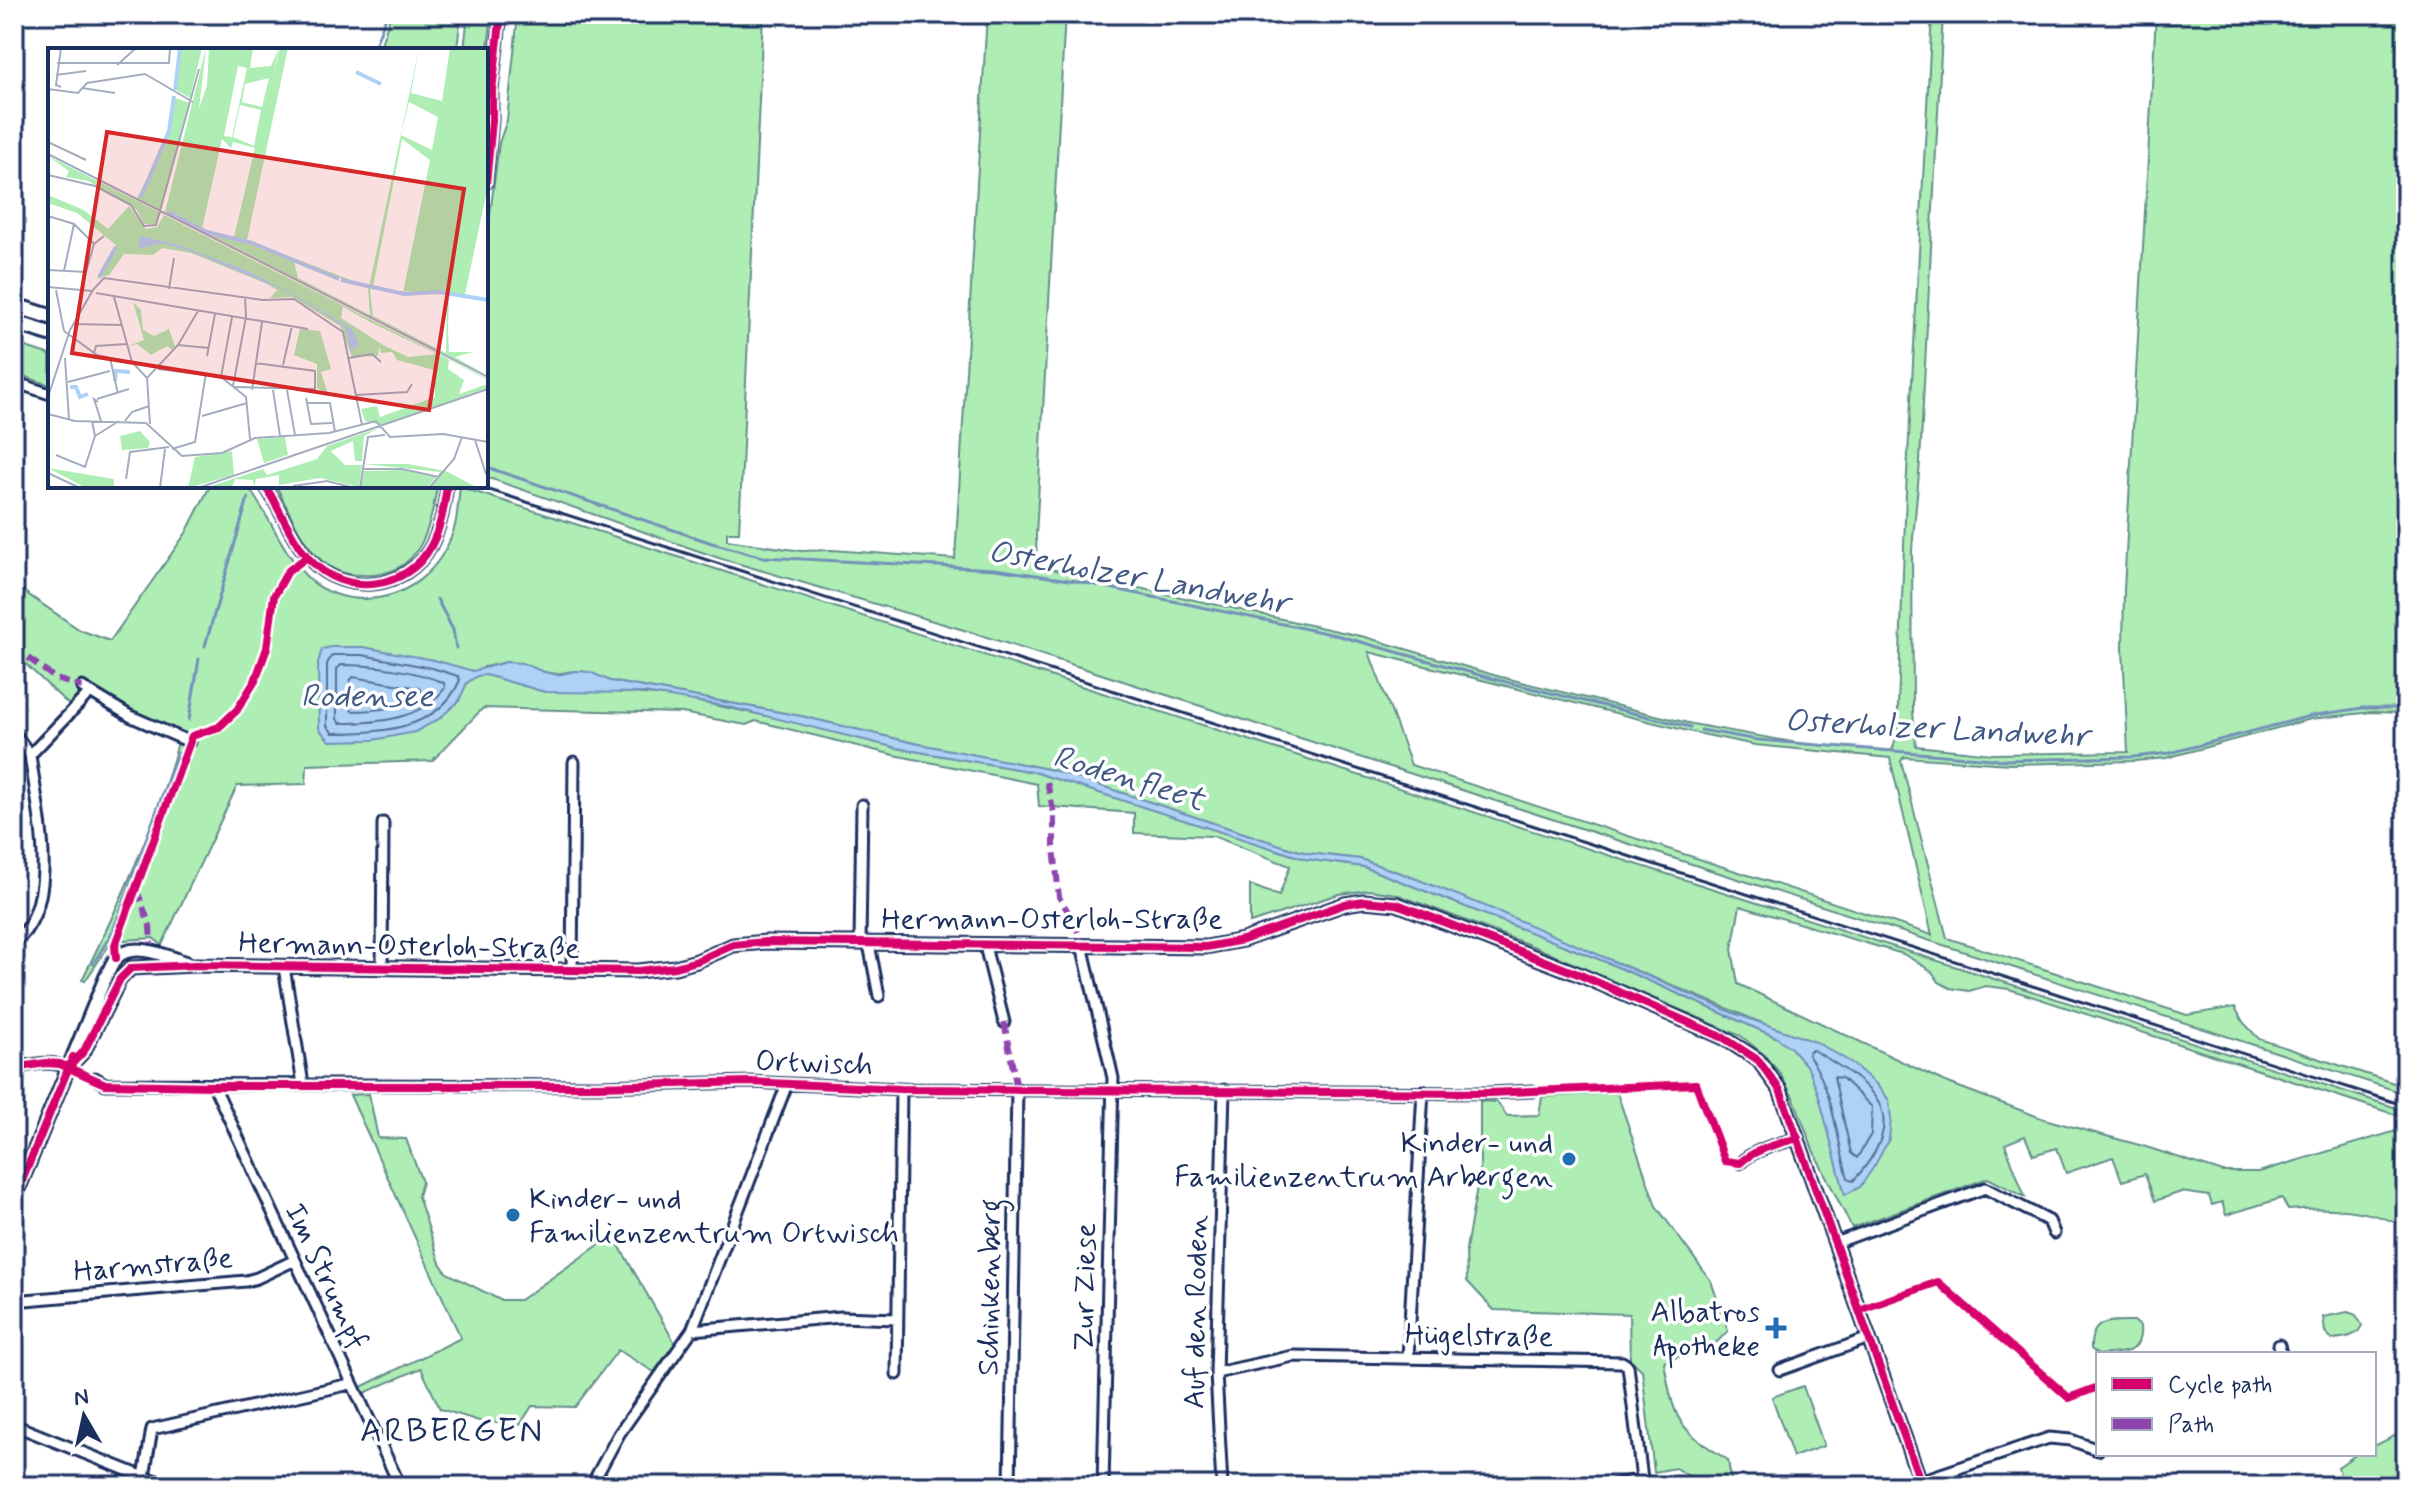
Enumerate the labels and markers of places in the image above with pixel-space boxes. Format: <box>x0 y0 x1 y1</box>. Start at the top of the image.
place label: Kinder- und Familienzentrum Arbergen <box>1174 1124 1553 1200</box>
marker: Kinder- und Familienzentrum Arbergen <box>1560 1150 1578 1168</box>
place label: Kinder- und Familienzentrum Ortwisch <box>529 1180 899 1253</box>
marker: Kinder- und Familienzentrum Ortwisch <box>504 1206 522 1224</box>
place label: Albatros Apotheke <box>1650 1293 1760 1369</box>
marker: Albatros Apotheke <box>1767 1319 1785 1337</box>

